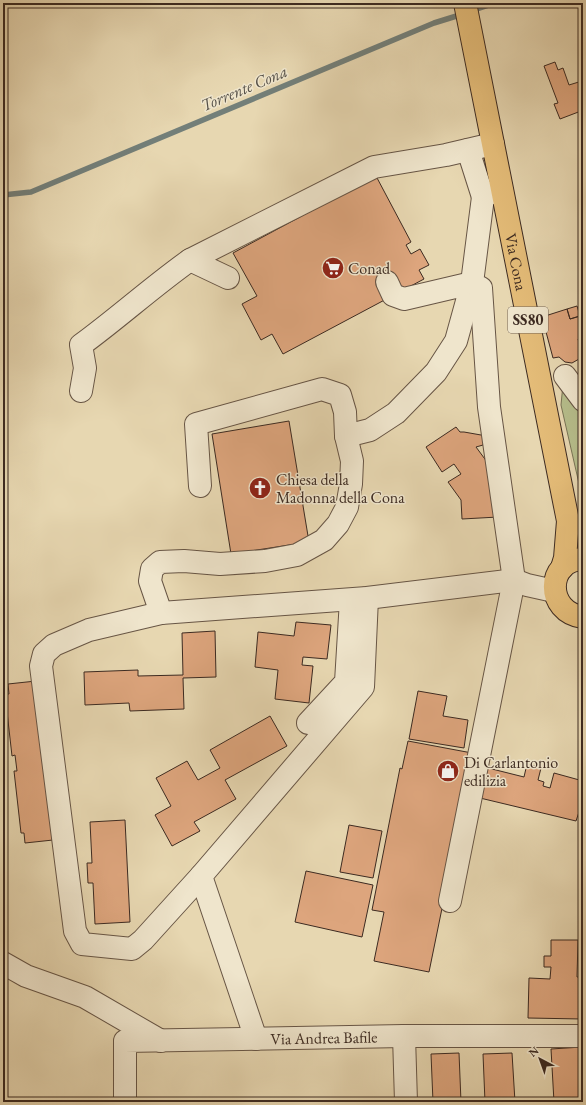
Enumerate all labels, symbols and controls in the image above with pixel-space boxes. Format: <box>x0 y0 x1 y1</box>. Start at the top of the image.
water label: Torrente Cona <box>197 60 291 116</box>
street label: Via Cona <box>500 231 532 293</box>
supermarket icon: Conad <box>320 255 346 281</box>
place label: Conad <box>348 258 391 279</box>
road number: SS80 <box>508 307 548 333</box>
place label: Chiesa della Madonna della Cona <box>276 469 405 508</box>
church icon: Chiesa della Madonna della Cona <box>247 475 273 501</box>
place label: Di Carlantonio edilizia <box>464 752 558 791</box>
shop icon: Di Carlantonio edilizia <box>435 758 461 784</box>
street label: Via Andrea Bafile <box>270 1026 378 1049</box>
north arrow <box>520 1039 560 1079</box>
text: N <box>525 1043 541 1060</box>

